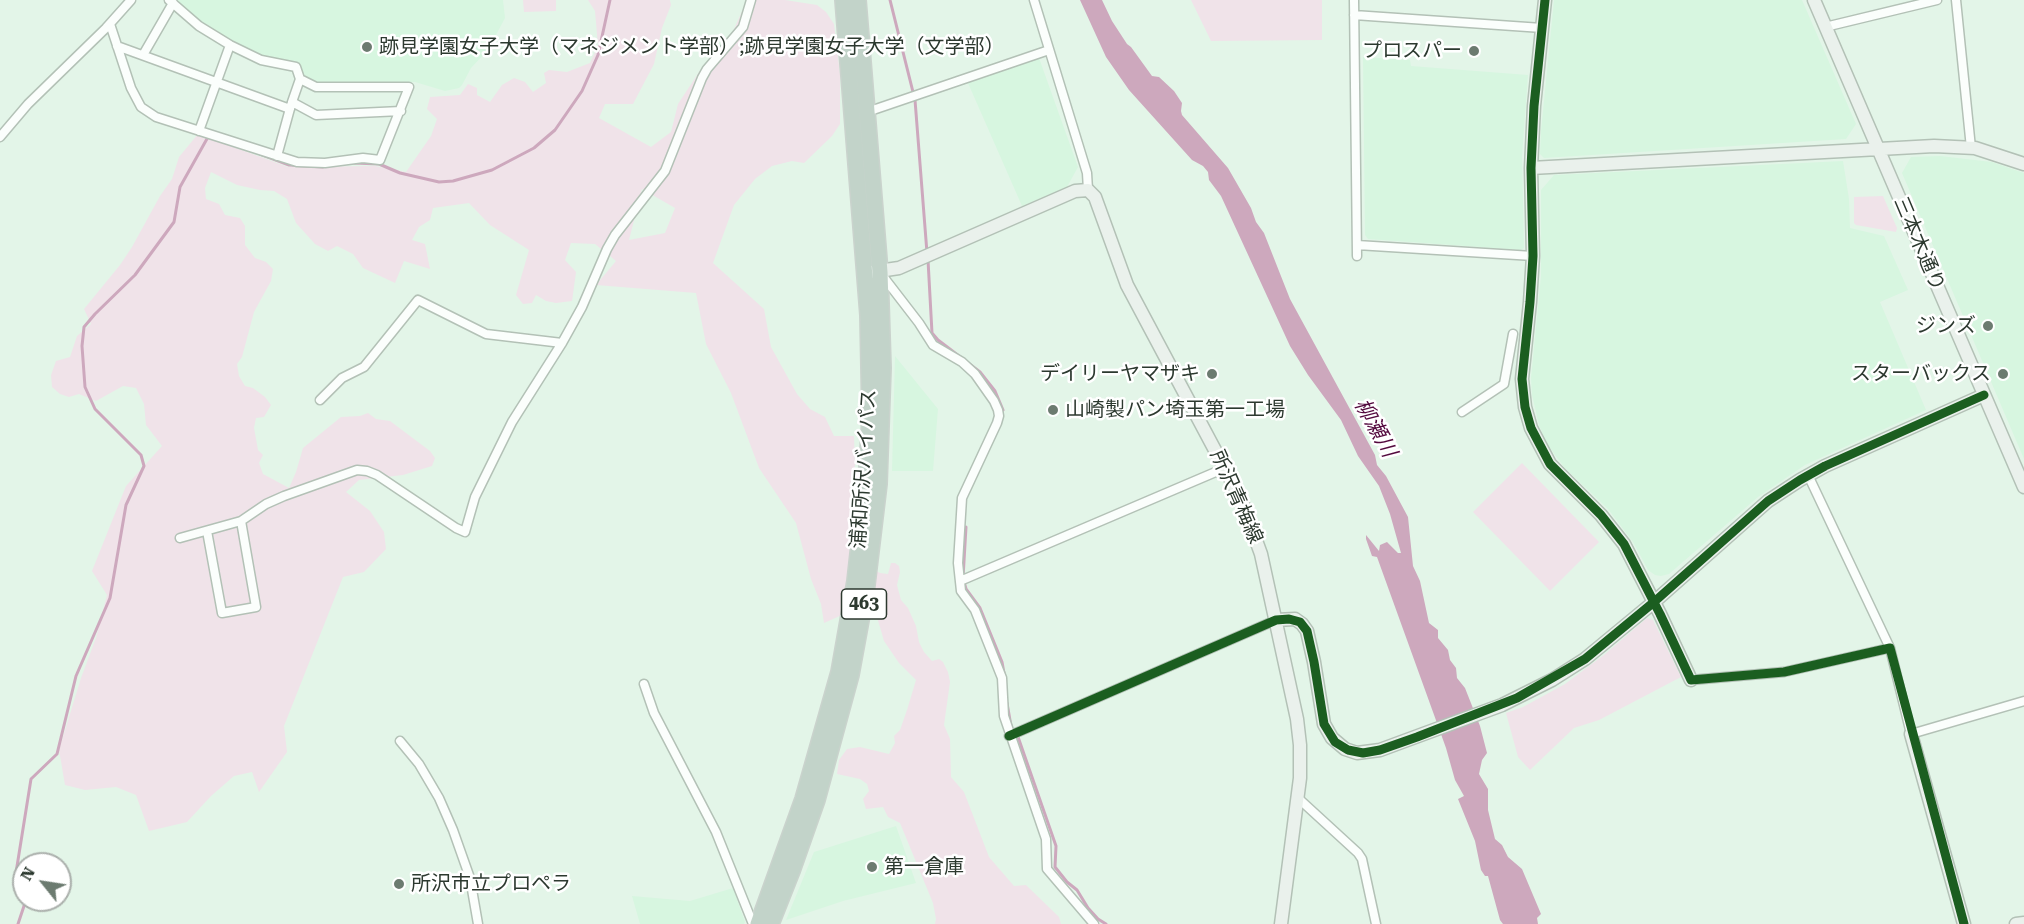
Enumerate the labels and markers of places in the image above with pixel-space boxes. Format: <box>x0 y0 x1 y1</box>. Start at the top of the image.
place label: 跡見学園女子大学（マネジメント学部）;跡見学園女子大学（文学部） <box>379 35 1005 59</box>
place label: プロスパー <box>1362 39 1462 63</box>
marker: 跡見学園女子大学（マネジメント学部）;跡見学園女子大学（文学部） <box>360 40 374 54</box>
marker: プロスパー <box>1467 44 1481 58</box>
place label: ジンズ <box>1916 314 1976 338</box>
marker: ジンズ <box>1981 319 1995 333</box>
place label: デイリーヤマザキ <box>1040 362 1200 386</box>
place label: スターバックス <box>1851 362 1991 386</box>
marker: デイリーヤマザキ <box>1205 367 1219 381</box>
marker: スターバックス <box>1996 367 2010 381</box>
place label: 山崎製パン埼玉第一工場 <box>1065 398 1285 422</box>
marker: 山崎製パン埼玉第一工場 <box>1046 403 1060 417</box>
place label: 第一倉庫 <box>884 855 964 879</box>
marker: 第一倉庫 <box>865 860 879 874</box>
place label: 所沢市立プロペラ <box>411 872 571 896</box>
marker: 所沢市立プロペラ <box>392 877 406 891</box>

